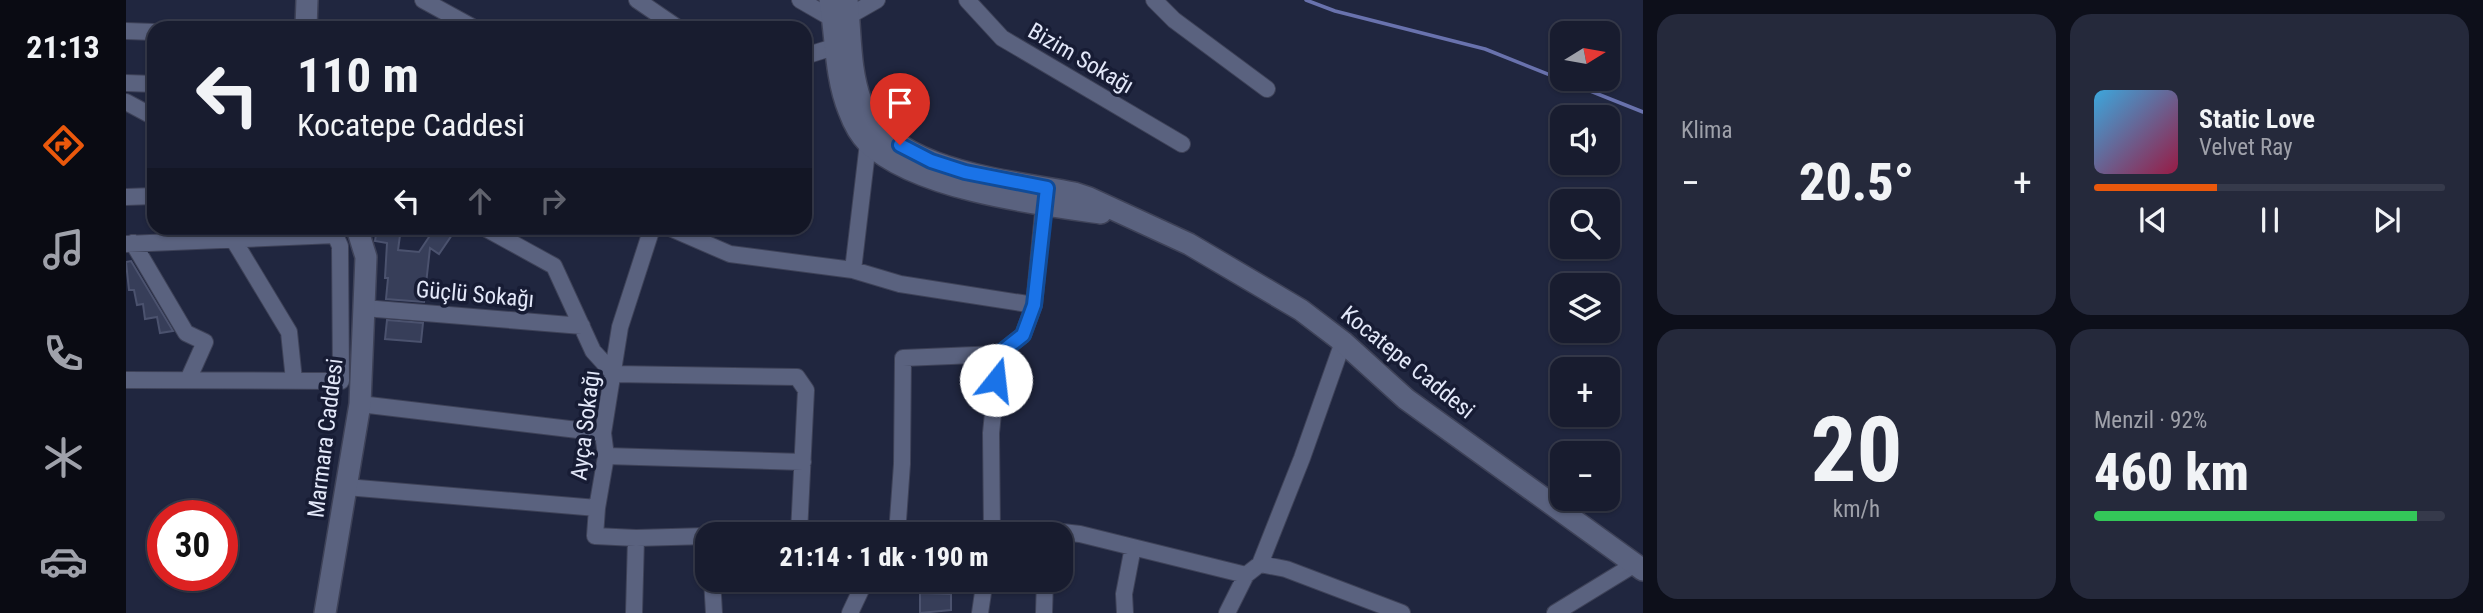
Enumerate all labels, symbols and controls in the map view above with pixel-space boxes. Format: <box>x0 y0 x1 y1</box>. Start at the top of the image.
street label: Bizim Sokağı <box>1023 17 1138 99</box>
north arrow <box>1550 21 1620 91</box>
map controls <box>1550 21 1620 511</box>
text: 21:13 <box>26 28 100 66</box>
text: 110 m <box>297 47 419 104</box>
icon: left <box>182 49 273 140</box>
pin <box>870 73 930 145</box>
icon: arrive <box>881 84 919 122</box>
text: Static Love <box>2199 104 2315 134</box>
button: sound <box>1550 105 1620 175</box>
text: Kocatepe Caddesi <box>297 106 525 144</box>
text: Klima <box>1681 117 1732 144</box>
icon: directions <box>39 121 88 170</box>
text: Velvet Ray <box>2199 134 2293 161</box>
text: 20.5° <box>1799 152 1914 213</box>
text: − <box>1681 161 1700 205</box>
text: + <box>2013 161 2032 205</box>
icon: left <box>388 182 426 220</box>
icon: ahead <box>461 182 499 220</box>
icon: right <box>534 182 572 220</box>
button: search <box>1550 189 1620 259</box>
icon: previous <box>2134 201 2172 239</box>
icon: pause <box>2251 201 2289 239</box>
icon: next <box>2368 201 2406 239</box>
icon: music <box>39 225 88 274</box>
button: layers <box>1550 273 1620 343</box>
street label: Güçlü Sokağı <box>415 276 535 313</box>
street label: Kocatepe Caddesi <box>1336 300 1480 424</box>
icon: phone <box>39 329 88 378</box>
position arrow <box>959 343 1033 417</box>
street label: Marmara Caddesi <box>302 357 349 519</box>
button: + <box>1550 357 1620 427</box>
street label: Ayça Sokağı <box>565 368 606 482</box>
text: 20 <box>1811 397 1902 503</box>
text: Menzil · 92% <box>2094 407 2207 434</box>
icon: climate <box>39 433 88 482</box>
button: − <box>1550 441 1620 511</box>
text: 460 km <box>2094 442 2249 503</box>
text: km/h <box>1833 496 1880 523</box>
speed limit sign: 30 <box>147 500 238 591</box>
icon: car <box>39 537 88 586</box>
text: 21:14 · 1 dk · 190 m <box>779 542 989 572</box>

